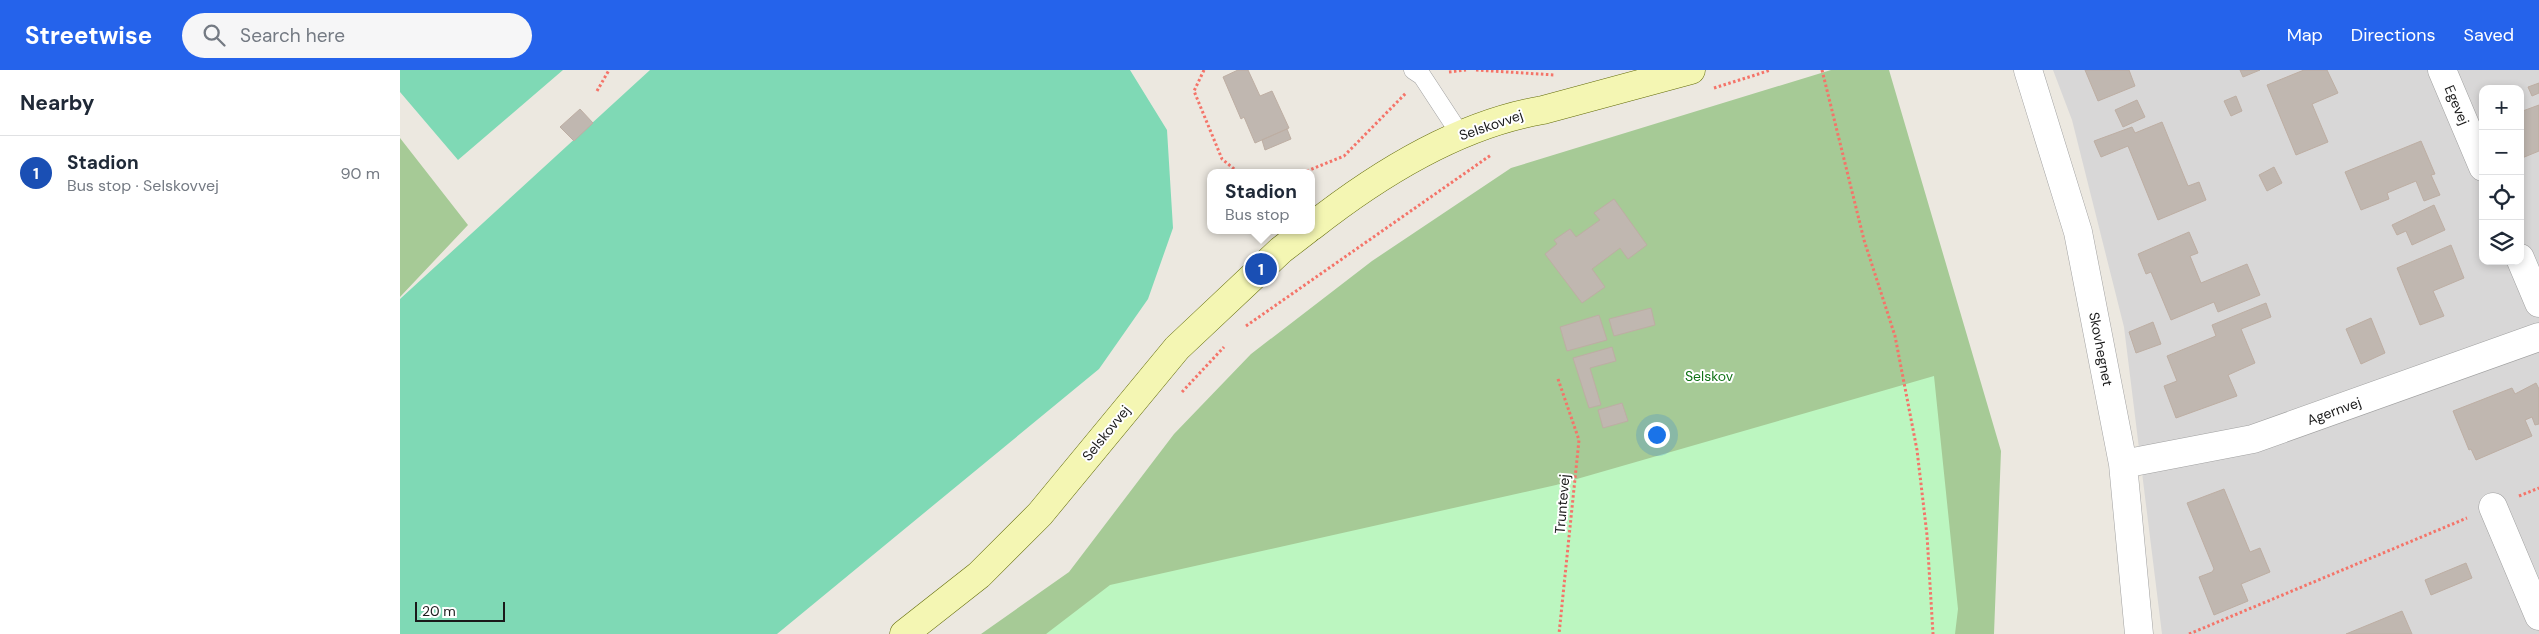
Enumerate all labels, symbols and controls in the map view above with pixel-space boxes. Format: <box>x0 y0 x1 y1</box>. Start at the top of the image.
search box <box>182 13 532 58</box>
text: Streetwise <box>25 20 152 51</box>
icon: search <box>200 21 228 49</box>
text: Search here <box>240 23 345 48</box>
text: Map <box>2287 23 2323 47</box>
text: Directions <box>2351 23 2436 47</box>
text: Saved <box>2464 23 2514 47</box>
street label: Egevej <box>2441 82 2473 128</box>
map controls <box>2479 85 2524 265</box>
button: + <box>2479 85 2524 130</box>
text: Nearby <box>20 89 94 117</box>
street label: Selskovvej <box>1457 106 1525 144</box>
button: − <box>2479 130 2524 175</box>
text: Stadion <box>67 150 139 175</box>
text: 1 <box>33 163 39 184</box>
text: 90 m <box>340 163 380 184</box>
popup <box>1207 169 1315 234</box>
text: Bus stop · Selskovvej <box>67 175 219 196</box>
button: locate <box>2479 175 2524 220</box>
text: Stadion <box>1225 179 1297 204</box>
text: Bus stop <box>1225 204 1289 225</box>
button: layers <box>2479 220 2524 265</box>
pin: 1 <box>1245 250 1277 288</box>
street label: Skovhegnet <box>2085 310 2117 388</box>
park label: Selskov <box>1685 367 1734 385</box>
street label: Agernvej <box>2304 393 2364 429</box>
street label: Selskovvej <box>1078 401 1134 465</box>
your location <box>1644 422 1670 448</box>
street label: Truntevej <box>1550 474 1574 534</box>
scale bar <box>415 599 505 622</box>
text: 20 m <box>422 602 456 620</box>

